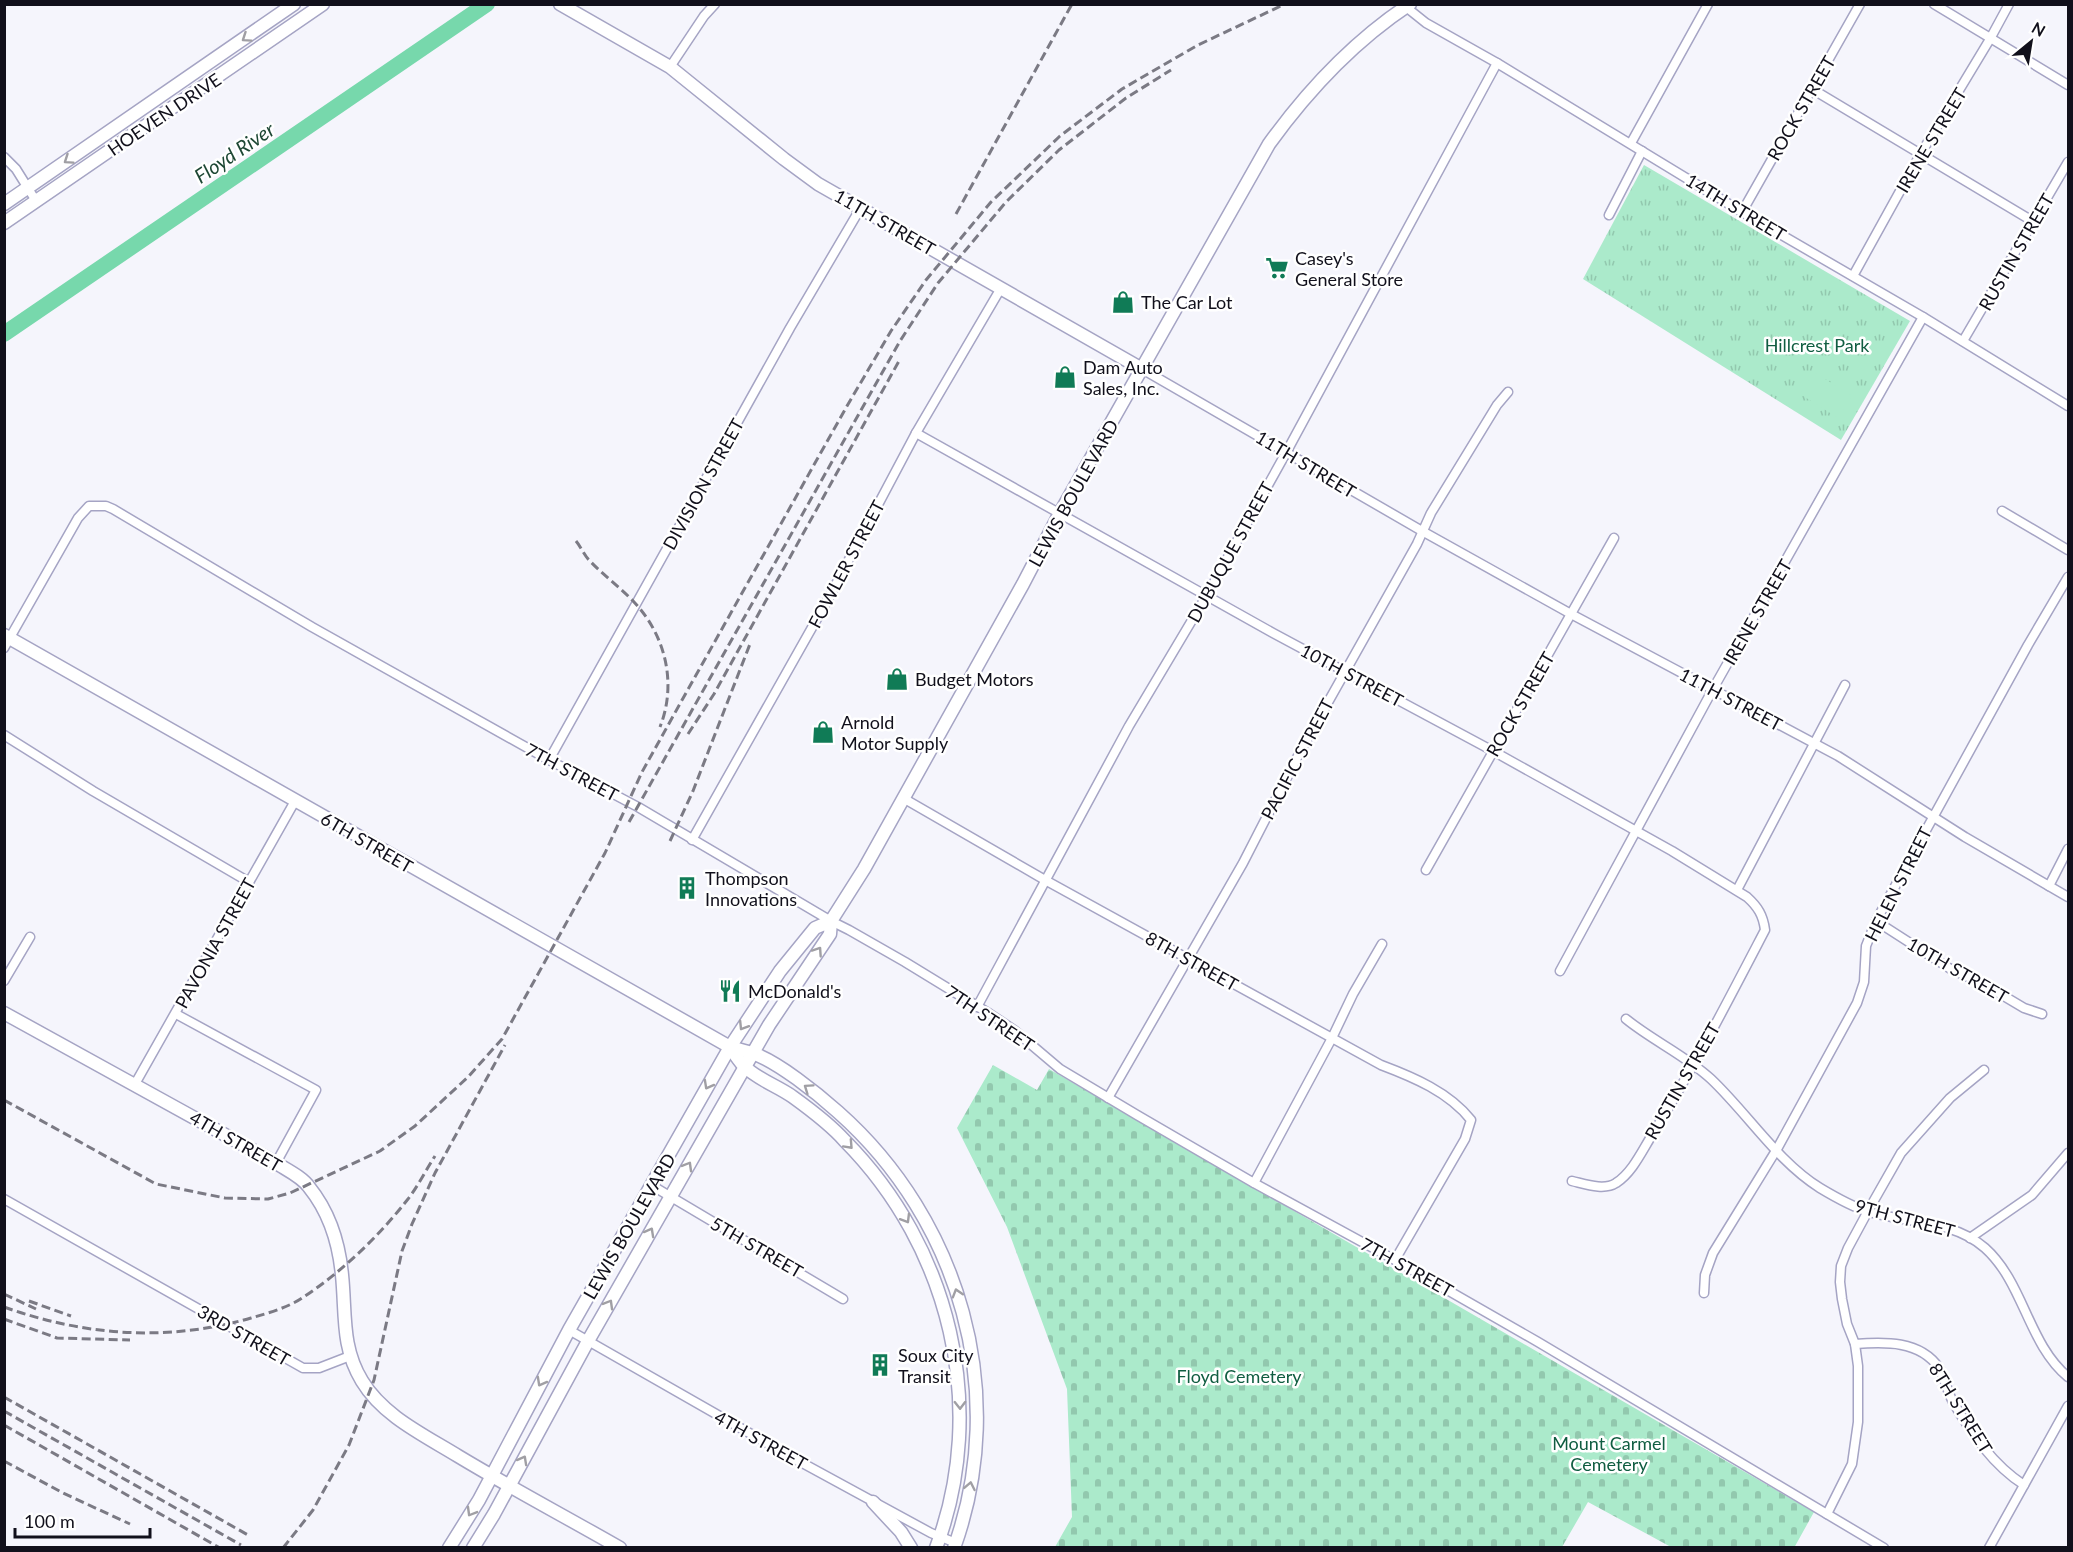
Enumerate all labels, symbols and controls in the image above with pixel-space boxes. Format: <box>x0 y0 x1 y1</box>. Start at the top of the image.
north arrow <box>2001 12 2061 72</box>
text: N <box>2029 17 2049 40</box>
one-way arrow <box>242 30 252 42</box>
street label: ROCK STREET <box>1762 51 1840 164</box>
street label: HOEVEN DRIVE <box>103 68 225 160</box>
street label: IRENE STREET <box>1891 83 1971 196</box>
water label: Floyd River <box>189 116 280 187</box>
one-way arrow <box>64 153 75 164</box>
street label: 14TH STREET <box>1682 168 1790 246</box>
street label: 11TH STREET <box>831 184 940 260</box>
street label: RUSTIN STREET <box>1974 189 2059 314</box>
place label: Casey's General Store <box>1295 247 1403 290</box>
supermarket icon: Casey's General Store <box>1264 255 1290 281</box>
shop icon: The Car Lot <box>1110 289 1136 315</box>
place label: The Car Lot <box>1141 291 1233 313</box>
park label: Hillcrest Park <box>1765 334 1870 356</box>
place label: Dam Auto Sales, Inc. <box>1083 356 1163 399</box>
shop icon: Dam Auto Sales, Inc. <box>1052 364 1078 390</box>
street label: DIVISION STREET <box>658 414 748 553</box>
street label: LEWIS BOULEVARD <box>1023 416 1123 570</box>
street label: 11TH STREET <box>1252 425 1360 503</box>
street label: DUBUQUE STREET <box>1182 477 1278 626</box>
street label: FOWLER STREET <box>803 496 889 632</box>
street label: IRENE STREET <box>1718 555 1796 669</box>
street label: 10TH STREET <box>1297 639 1407 711</box>
street label: ROCK STREET <box>1481 647 1559 760</box>
street label: 11TH STREET <box>1676 663 1786 735</box>
shop icon: Budget Motors <box>884 666 910 692</box>
place label: Budget Motors <box>915 668 1034 690</box>
street label: PACIFIC STREET <box>1256 694 1338 823</box>
place label: Arnold Motor Supply <box>841 711 949 754</box>
shop icon: Arnold Motor Supply <box>810 719 836 745</box>
street label: 7TH STREET <box>522 738 623 806</box>
street label: 6TH STREET <box>317 807 417 877</box>
street label: HELEN STREET <box>1860 823 1936 945</box>
place label: Thompson Innovations <box>705 867 797 910</box>
street label: PAVONIA STREET <box>170 874 260 1012</box>
building icon: Thompson Innovations <box>674 875 700 901</box>
street label: 8TH STREET <box>1142 927 1242 996</box>
street label: 10TH STREET <box>1904 932 2013 1008</box>
one-way arrow <box>811 947 822 958</box>
restaurant icon: McDonald's <box>717 978 743 1004</box>
place label: McDonald's <box>748 980 842 1002</box>
street label: 7TH STREET <box>941 980 1039 1056</box>
street label: RUSTIN STREET <box>1640 1018 1725 1143</box>
one-way arrow <box>739 1020 750 1031</box>
one-way arrow <box>704 1079 715 1089</box>
one-way arrow <box>804 1084 815 1095</box>
street label: 4TH STREET <box>186 1106 286 1176</box>
one-way arrow <box>842 1138 853 1149</box>
street label: LEWIS BOULEVARD <box>578 1149 680 1303</box>
one-way arrow <box>681 1162 692 1172</box>
street label: 9TH STREET <box>1853 1194 1958 1242</box>
street label: 5TH STREET <box>707 1212 807 1282</box>
one-way arrow <box>899 1213 910 1223</box>
one-way arrow <box>643 1228 654 1238</box>
street label: 7TH STREET <box>1357 1233 1457 1302</box>
one-way arrow <box>952 1288 965 1299</box>
street label: 3RD STREET <box>194 1300 294 1370</box>
one-way arrow <box>602 1300 613 1310</box>
place label: Soux City Transit <box>898 1344 974 1387</box>
building icon: Soux City Transit <box>867 1352 893 1378</box>
street label: 8TH STREET <box>1925 1359 1998 1458</box>
park label: Floyd Cemetery <box>1176 1365 1302 1387</box>
one-way arrow <box>537 1376 548 1386</box>
one-way arrow <box>954 1400 966 1409</box>
street label: 4TH STREET <box>711 1406 811 1475</box>
park label: Mount Carmel Cemetery <box>1552 1432 1666 1475</box>
one-way arrow <box>516 1456 527 1466</box>
one-way arrow <box>964 1481 976 1491</box>
scale bar <box>15 1501 150 1539</box>
one-way arrow <box>467 1506 479 1516</box>
text: 100 m <box>24 1510 75 1532</box>

